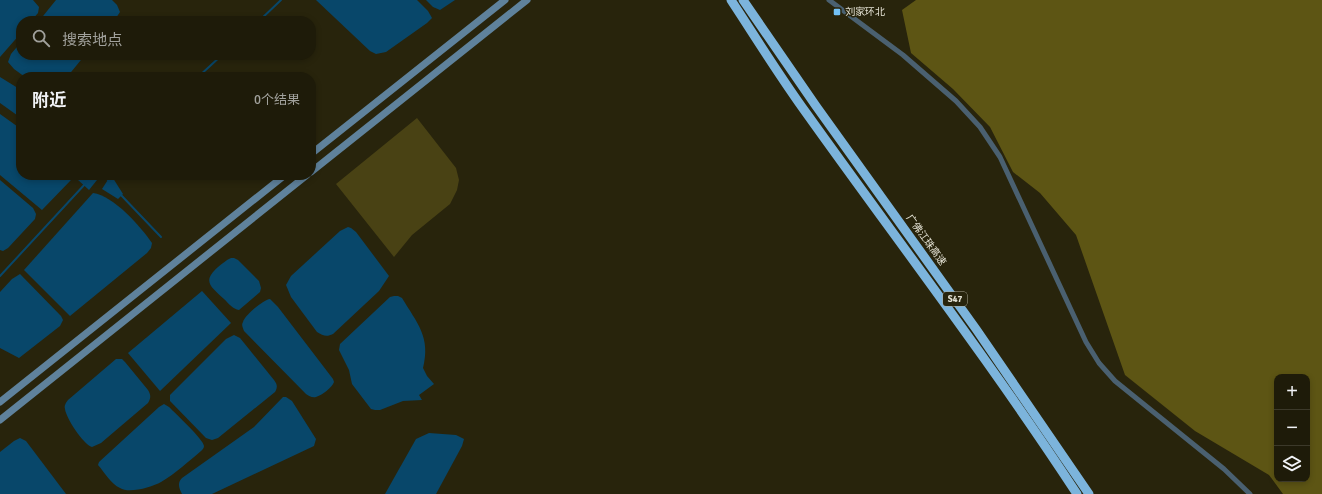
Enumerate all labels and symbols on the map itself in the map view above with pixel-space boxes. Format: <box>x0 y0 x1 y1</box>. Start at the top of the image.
place label: 刘家环北 <box>845 6 885 18</box>
marker: 刘家环北 <box>832 7 842 17</box>
street label: 广佛江珠高速 <box>904 212 948 268</box>
road number: S47 <box>943 292 967 306</box>

